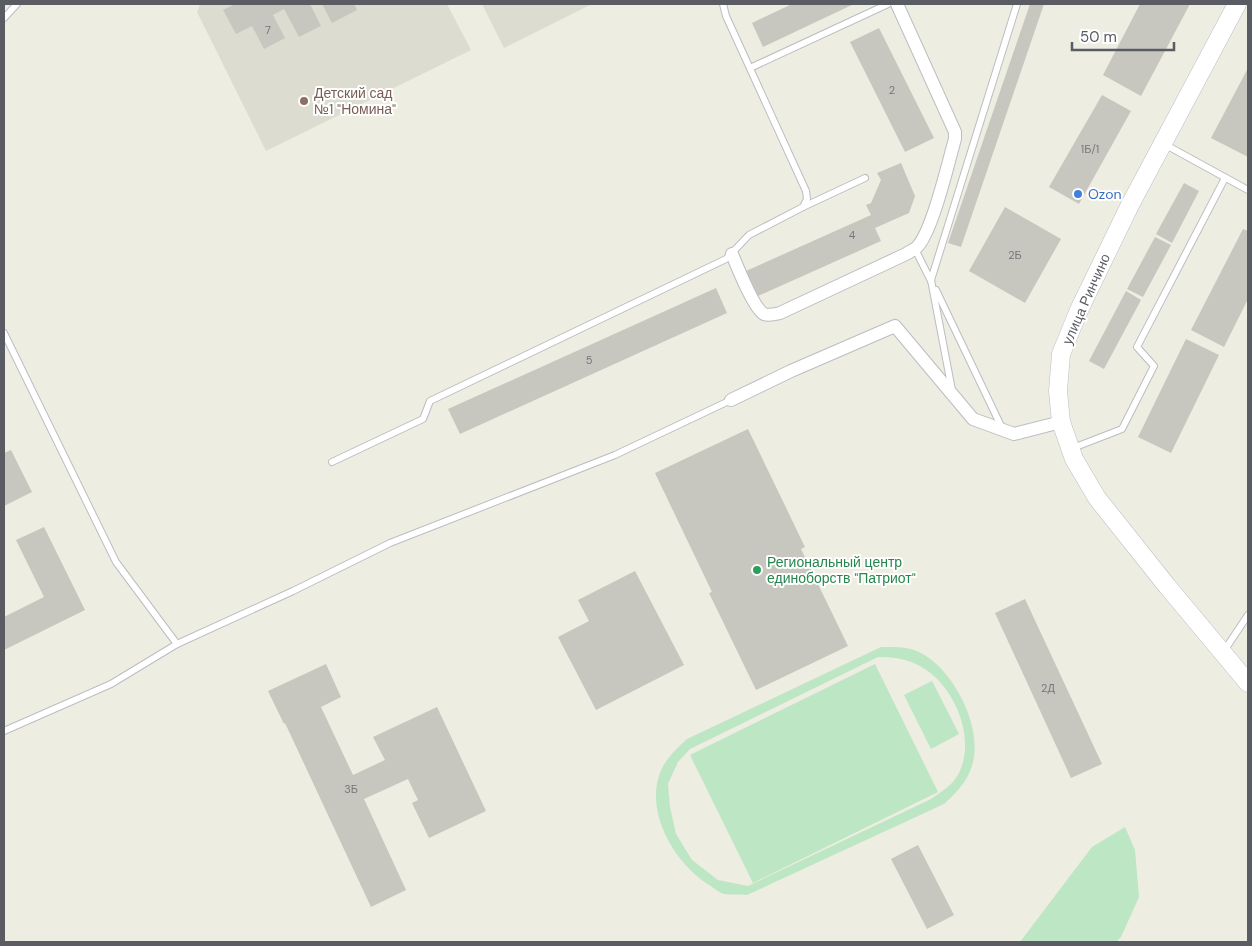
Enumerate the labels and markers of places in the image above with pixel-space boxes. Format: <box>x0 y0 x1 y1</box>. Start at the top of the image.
place label: Детский сад №1 "Номина" <box>314 84 396 118</box>
marker: Детский сад №1 "Номина" <box>298 95 310 107</box>
place label: Ozon <box>1088 185 1122 203</box>
marker: Ozon <box>1072 188 1084 200</box>
place label: Региональный центр единоборств "Патриот" <box>767 553 916 587</box>
marker: Региональный центр единоборств "Патриот" <box>751 564 763 576</box>

